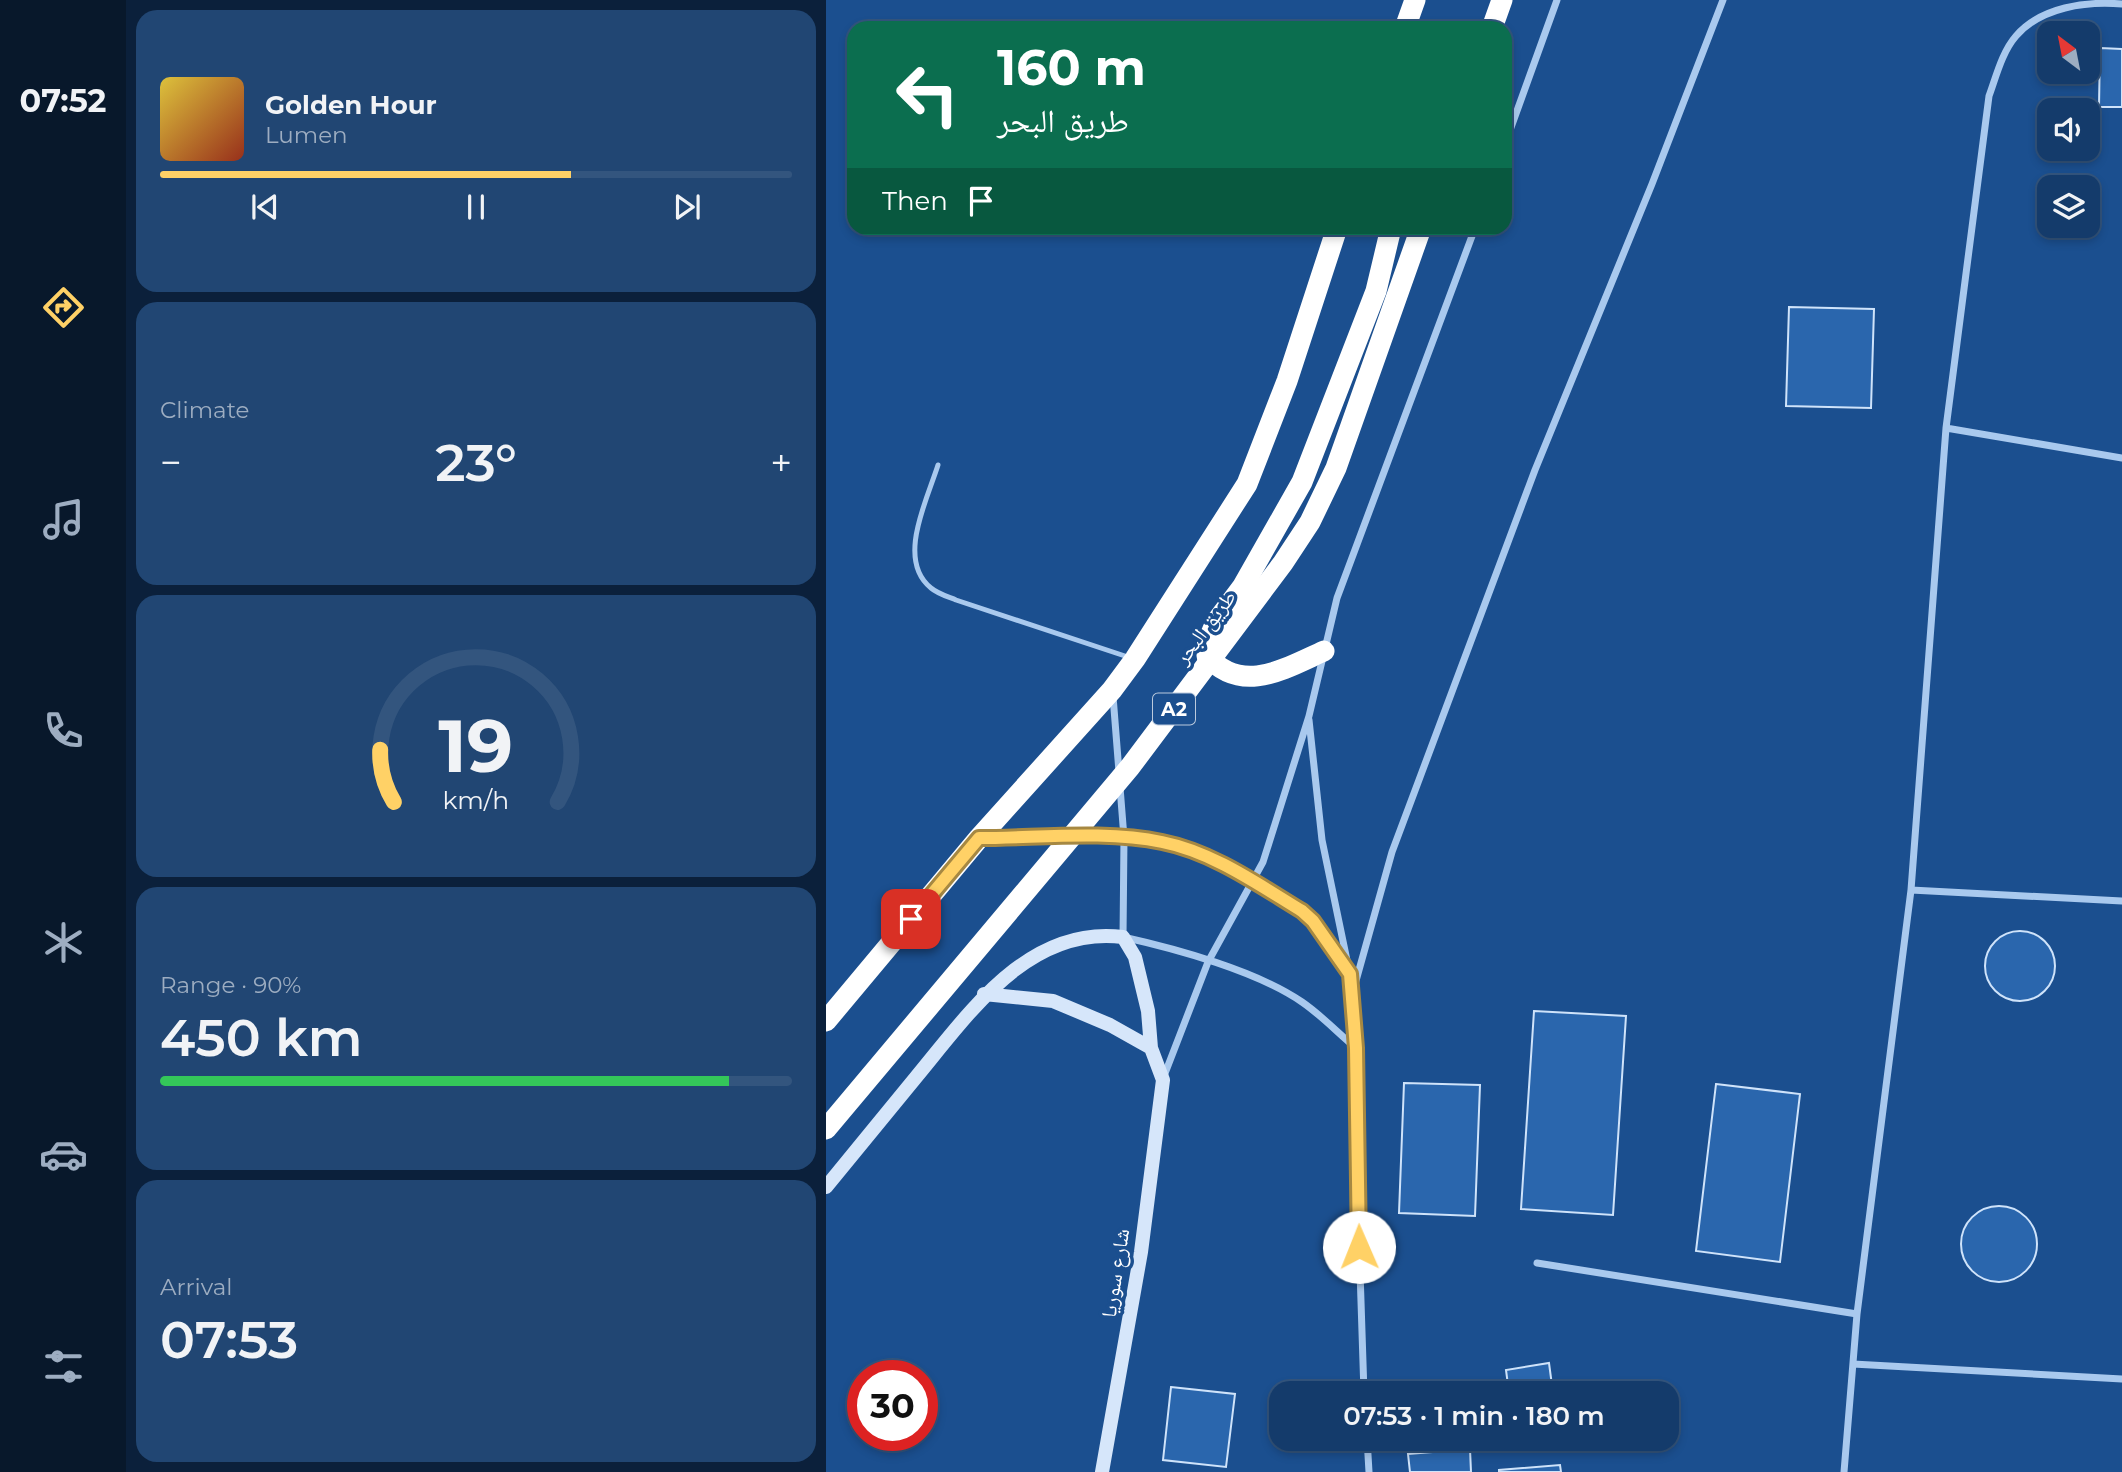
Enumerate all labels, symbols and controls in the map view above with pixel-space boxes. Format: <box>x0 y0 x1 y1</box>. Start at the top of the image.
north arrow <box>2037 21 2100 84</box>
map controls <box>2037 21 2100 238</box>
text: 160 m <box>997 38 1146 97</box>
icon: left <box>882 49 973 140</box>
text: 07:52 <box>20 81 106 120</box>
text: Golden Hour <box>265 89 437 121</box>
button: sound <box>2037 98 2100 161</box>
text: طريق البحر <box>997 101 1129 140</box>
text: Lumen <box>265 121 348 149</box>
button: layers <box>2037 175 2100 238</box>
icon: arrive <box>962 182 1000 220</box>
text: Then <box>882 185 948 217</box>
icon: previous <box>246 188 284 226</box>
icon: pause <box>457 188 495 226</box>
icon: next <box>668 188 706 226</box>
icon: directions <box>39 283 88 332</box>
text: Climate <box>160 396 249 424</box>
text: 23° <box>435 431 517 494</box>
text: − <box>160 439 182 486</box>
text: + <box>770 439 792 486</box>
icon: music <box>39 495 88 544</box>
street label: طريق البحر <box>1168 585 1242 671</box>
road number: A2 <box>1153 694 1195 724</box>
text: 19 <box>439 702 513 790</box>
icon: phone <box>39 706 88 755</box>
text: km/h <box>443 785 509 815</box>
pin <box>881 889 941 949</box>
icon: arrive <box>892 900 930 938</box>
icon: climate <box>39 918 88 967</box>
text: Range · 90% <box>160 971 301 999</box>
text: 450 km <box>160 1006 363 1069</box>
icon: car <box>39 1130 88 1179</box>
position arrow <box>1322 1210 1396 1284</box>
street label: شارع سوريا <box>1096 1227 1135 1319</box>
text: Arrival <box>160 1273 233 1301</box>
text: 07:53 <box>160 1308 298 1371</box>
icon: filters <box>39 1342 88 1391</box>
speed limit sign: 30 <box>847 1360 938 1451</box>
text: 07:53 · 1 min · 180 m <box>1343 1400 1605 1432</box>

